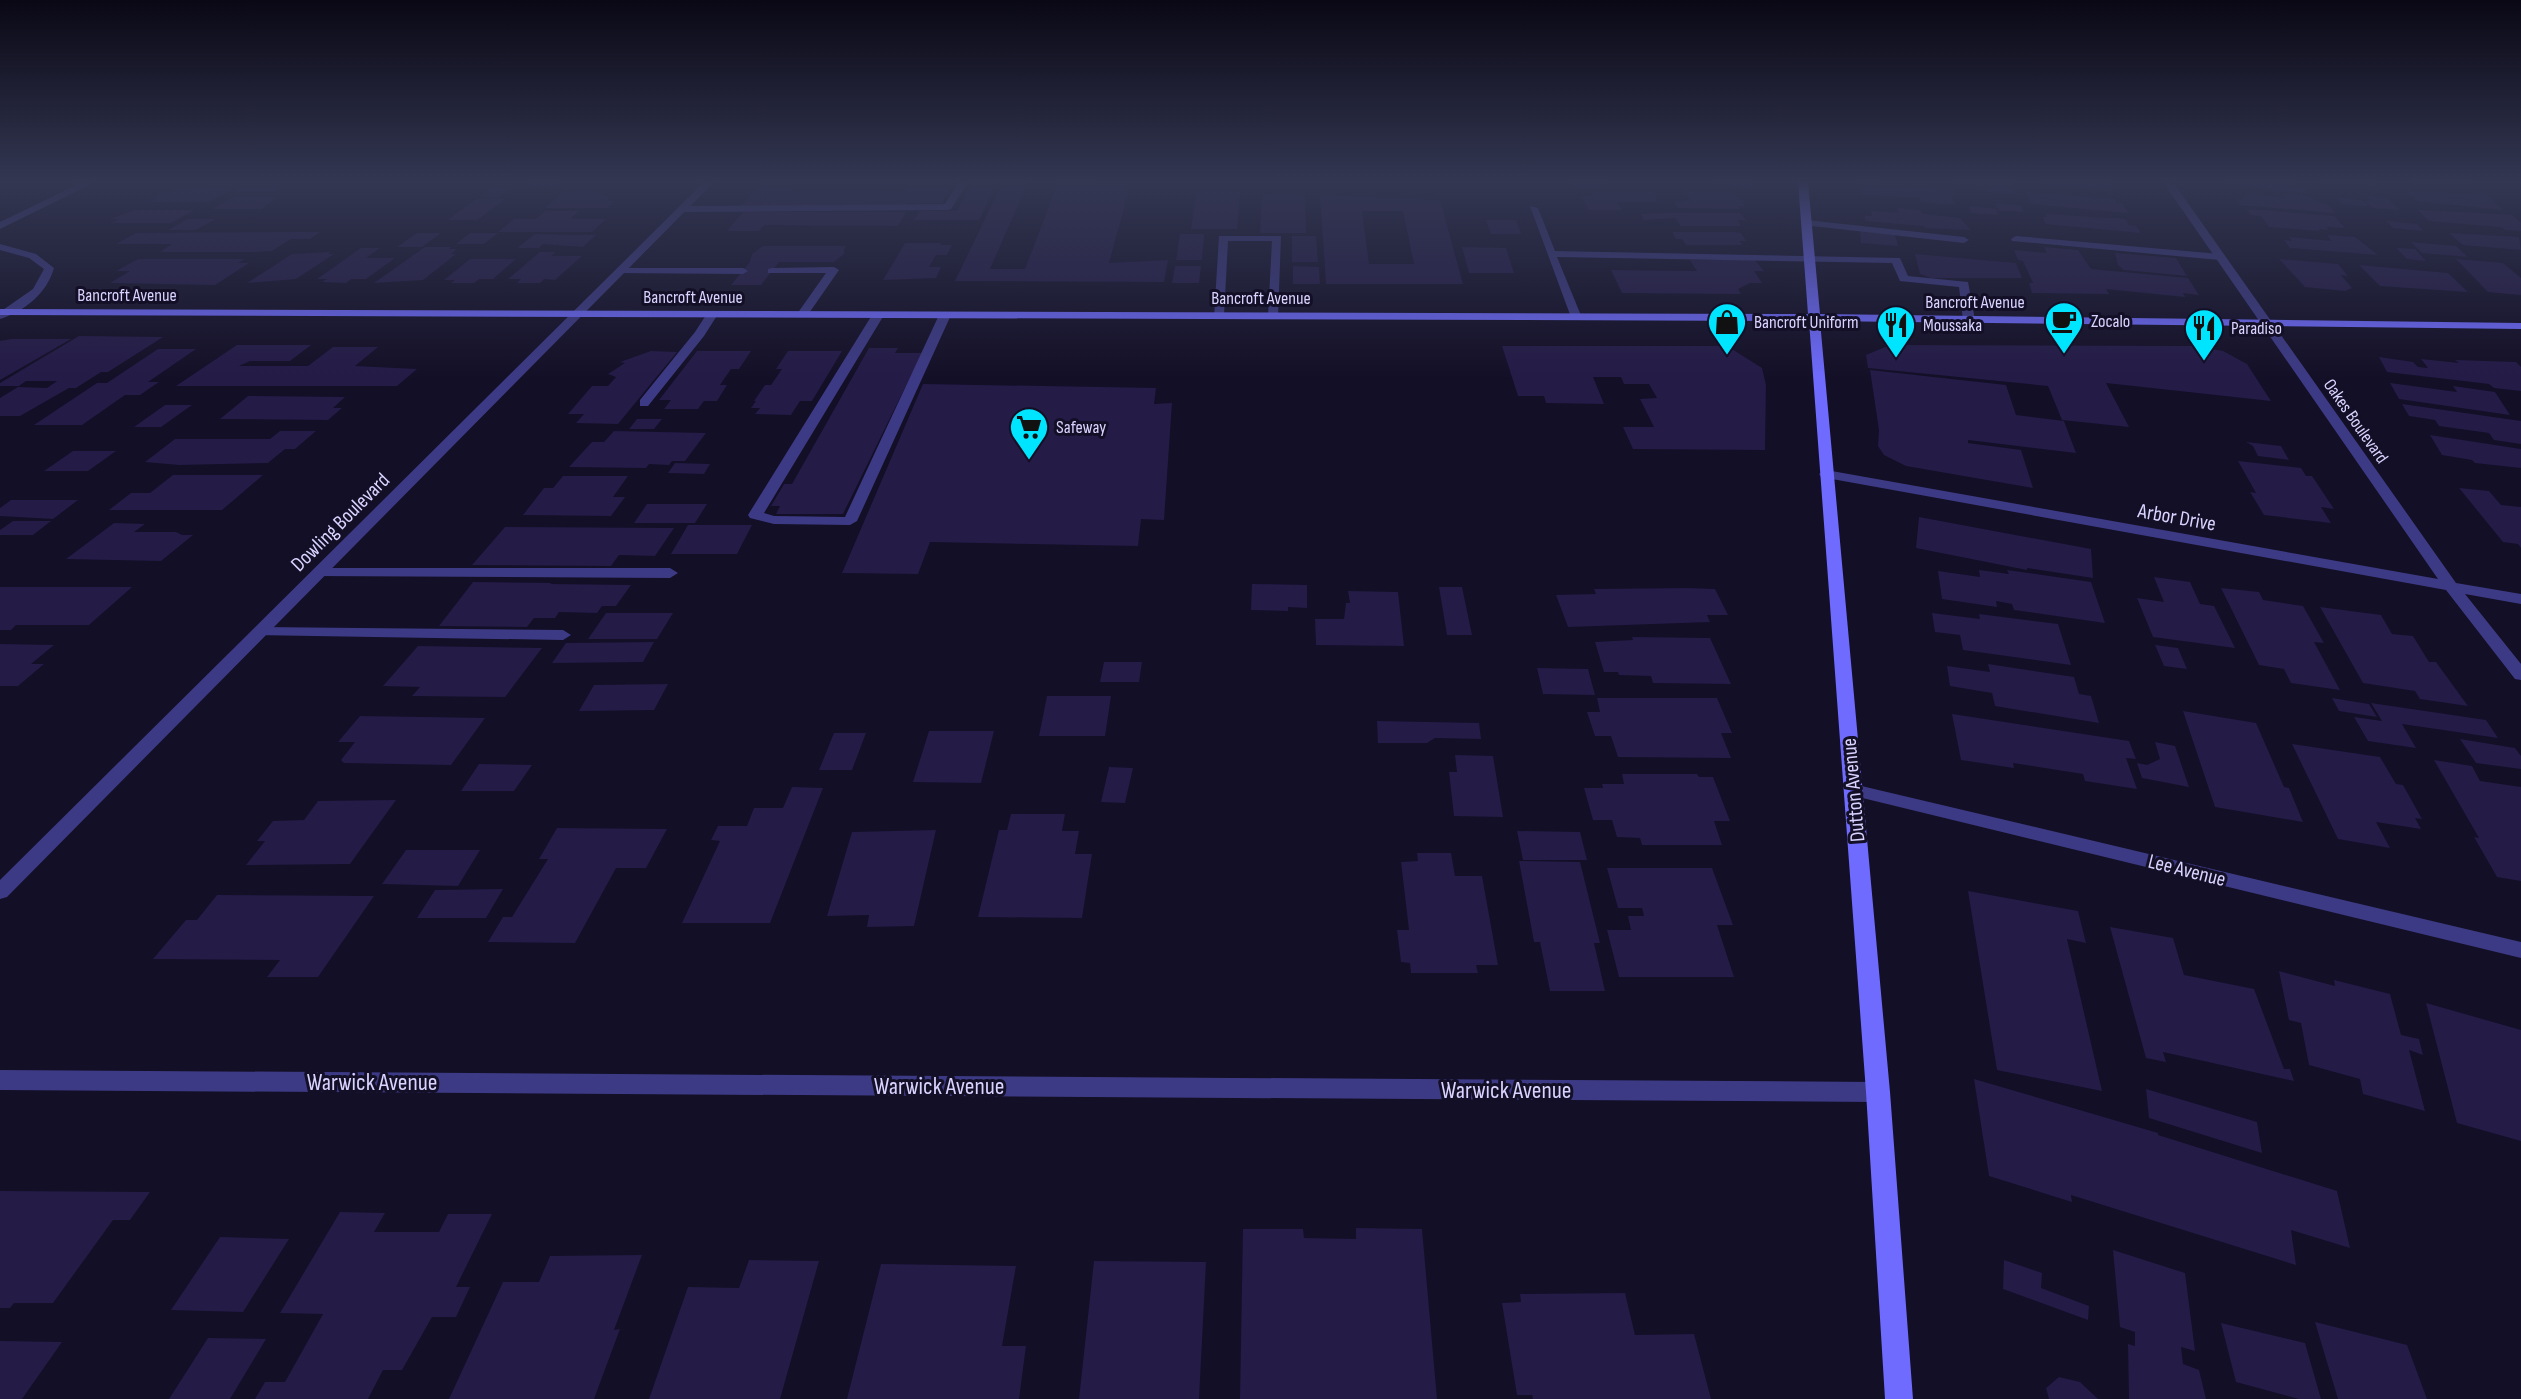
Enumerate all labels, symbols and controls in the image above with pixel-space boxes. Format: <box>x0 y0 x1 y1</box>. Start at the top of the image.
street label: Bancroft Avenue <box>77 285 177 306</box>
street label: Bancroft Avenue <box>643 287 743 308</box>
street label: Bancroft Avenue <box>1211 288 1311 309</box>
street label: Bancroft Avenue <box>1925 292 2025 313</box>
cafe icon: Zocalo <box>2043 300 2085 355</box>
shop icon: Bancroft Uniform <box>1706 301 1748 356</box>
restaurant icon: Moussaka <box>1875 304 1917 359</box>
restaurant icon: Paradiso <box>2183 307 2225 362</box>
place label: Zocalo <box>2091 311 2130 332</box>
place label: Bancroft Uniform <box>1754 312 1859 333</box>
place label: Moussaka <box>1923 315 1982 336</box>
place label: Paradiso <box>2231 318 2282 339</box>
street label: Oakes Boulevard <box>2319 375 2392 468</box>
supermarket icon: Safeway <box>1008 406 1050 461</box>
place label: Safeway <box>1056 417 1106 438</box>
street label: Dowling Boulevard <box>286 468 395 577</box>
street label: Arbor Drive <box>2135 498 2218 537</box>
street label: Dutton Avenue <box>1837 737 1870 843</box>
street label: Lee Avenue <box>2145 849 2228 892</box>
street label: Warwick Avenue <box>307 1068 437 1097</box>
street label: Warwick Avenue <box>874 1072 1004 1101</box>
street label: Warwick Avenue <box>1441 1076 1571 1105</box>

